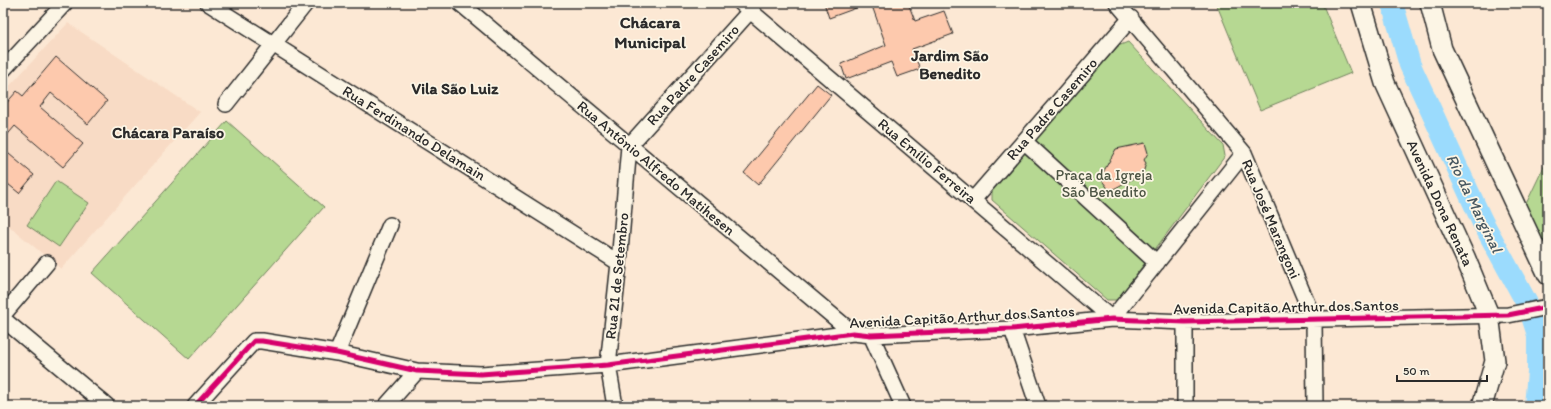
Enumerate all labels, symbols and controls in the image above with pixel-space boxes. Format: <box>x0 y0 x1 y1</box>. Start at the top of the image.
district label: Chácara Municipal <box>614 12 686 53</box>
street label: Rua Padre Casemiro <box>643 21 743 129</box>
district label: Jardim São Benedito <box>910 46 989 83</box>
street label: Rua Padre Casemiro <box>1003 54 1101 164</box>
district label: Vila São Luiz <box>411 79 499 98</box>
street label: Rua Ferdinando Delamain <box>339 82 489 184</box>
street label: Rua Antônio Alfredo Matihesen <box>573 97 739 239</box>
street label: Rua Emílio Ferreira <box>874 115 980 208</box>
district label: Chácara Paraíso <box>112 123 224 142</box>
street label: Avenida Dona Renata <box>1403 137 1477 269</box>
water label: Rio da Marginal <box>1442 151 1507 257</box>
street label: Rua José Marangoni <box>1238 157 1304 281</box>
park label: Praça da Igreja São Benedito <box>1056 166 1153 201</box>
street label: Rua 21 de Setembro <box>601 212 633 340</box>
street label: Avenida Capitão Arthur dos Santos <box>1173 296 1399 318</box>
street label: Avenida Capitão Arthur dos Santos <box>849 302 1075 332</box>
scale bar <box>1397 357 1487 383</box>
text: 50 m <box>1403 364 1429 378</box>

